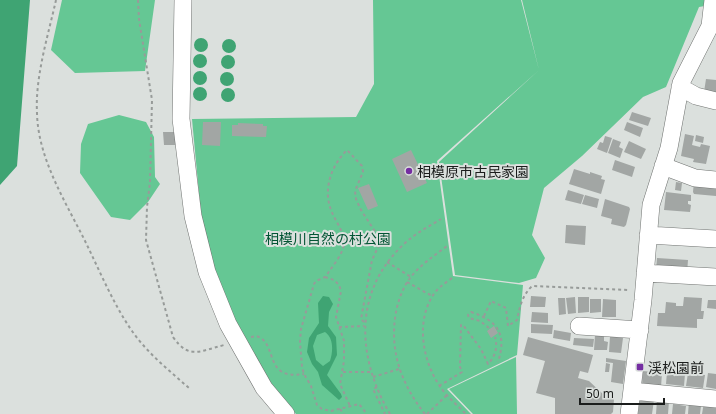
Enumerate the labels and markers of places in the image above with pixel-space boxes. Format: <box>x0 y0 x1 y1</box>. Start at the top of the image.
place label: 相模原市古民家園 <box>417 162 529 181</box>
marker: 相模原市古民家園 <box>404 166 414 176</box>
place label: 渓松園前 <box>648 358 704 377</box>
marker: 渓松園前 <box>635 362 645 372</box>

